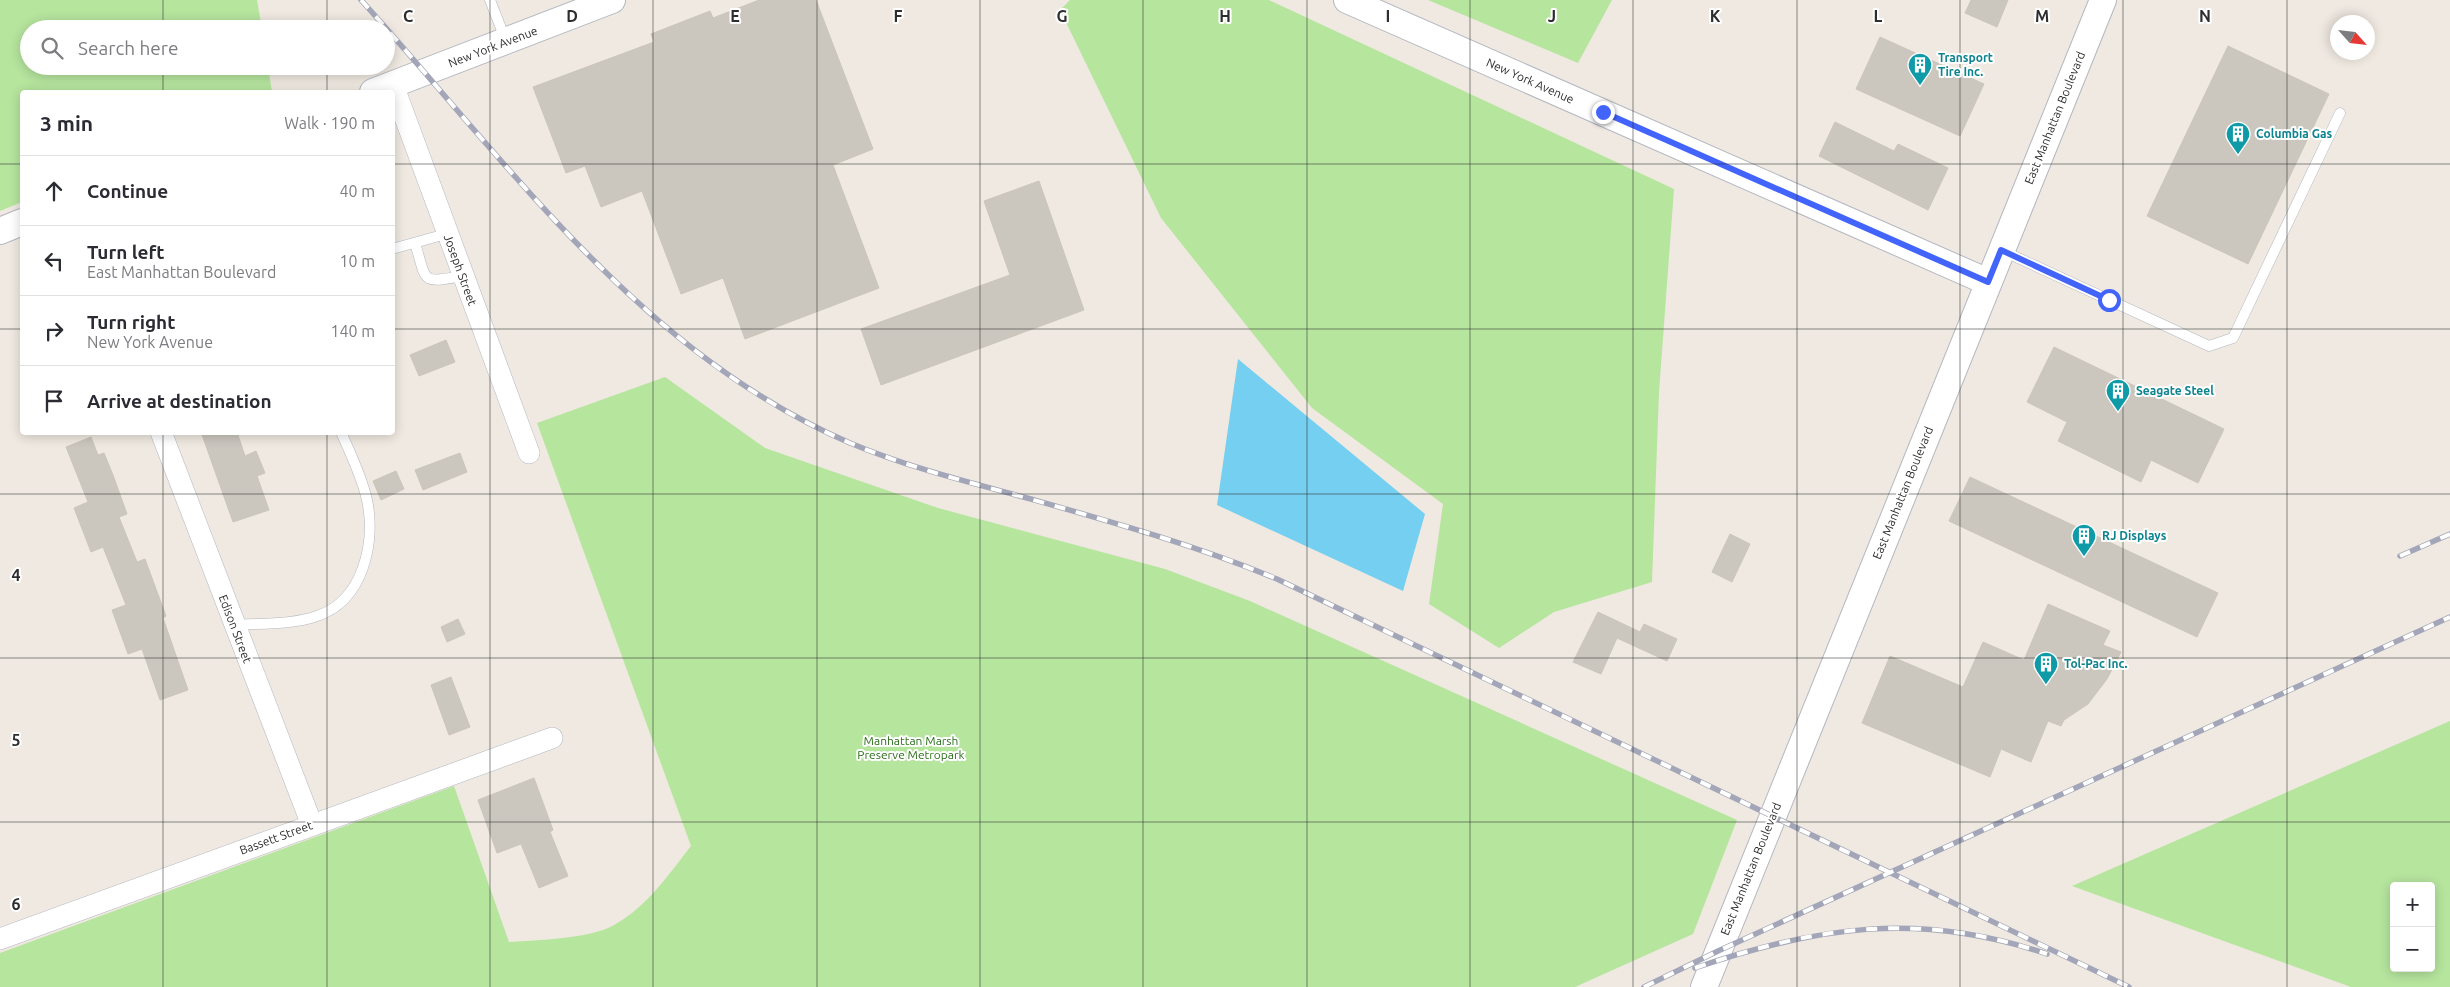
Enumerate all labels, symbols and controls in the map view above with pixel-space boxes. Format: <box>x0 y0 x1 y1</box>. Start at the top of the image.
text: C <box>403 7 413 25</box>
text: D <box>566 7 578 25</box>
text: E <box>730 7 740 25</box>
text: F <box>894 7 903 25</box>
text: G <box>1056 7 1068 25</box>
text: H <box>1219 7 1231 25</box>
text: I <box>1386 7 1390 25</box>
text: J <box>1548 7 1556 25</box>
text: K <box>1710 7 1721 25</box>
text: L <box>1874 7 1883 25</box>
text: M <box>2035 7 2049 25</box>
text: N <box>2199 7 2211 25</box>
north arrow <box>2330 15 2375 60</box>
search box <box>20 20 395 75</box>
street label: New York Avenue <box>446 24 539 70</box>
icon: search <box>38 34 66 62</box>
text: Search here <box>78 37 178 59</box>
street label: East Manhattan Boulevard <box>2022 50 2087 186</box>
place label: Transport Tire Inc. <box>1938 51 1993 78</box>
building icon: Transport Tire Inc. <box>1907 52 1933 86</box>
street label: New York Avenue <box>1484 55 1576 106</box>
route end <box>1592 101 1615 124</box>
text: 3 min <box>40 111 93 135</box>
text: Walk · 190 m <box>284 114 375 132</box>
building icon: Columbia Gas <box>2225 121 2251 155</box>
place label: Columbia Gas <box>2256 127 2332 140</box>
icon: ahead <box>40 177 68 205</box>
text: Continue <box>87 180 168 202</box>
text: 40 m <box>339 182 375 200</box>
street label: Joseph Street <box>442 232 479 307</box>
text: Turn left <box>87 241 165 263</box>
icon: left <box>40 247 68 275</box>
text: 10 m <box>339 252 375 270</box>
text: East Manhattan Boulevard <box>87 263 276 281</box>
route start <box>2098 289 2121 312</box>
text: Turn right <box>87 311 175 333</box>
icon: right <box>40 317 68 345</box>
text: 140 m <box>330 322 375 340</box>
text: New York Avenue <box>87 333 213 351</box>
building icon: Seagate Steel <box>2105 378 2131 412</box>
place label: Seagate Steel <box>2136 384 2214 397</box>
icon: arrive <box>40 387 68 415</box>
text: Arrive at destination <box>87 390 272 412</box>
street label: East Manhattan Boulevard <box>1870 425 1935 561</box>
building icon: RJ Displays <box>2071 523 2097 557</box>
place label: RJ Displays <box>2102 529 2167 542</box>
text: 4 <box>11 566 21 584</box>
street label: Edison Street <box>217 593 255 665</box>
building icon: Tol-Pac Inc. <box>2033 651 2059 685</box>
place label: Tol-Pac Inc. <box>2064 657 2128 670</box>
text: 5 <box>11 731 21 749</box>
park label: Manhattan Marsh Preserve Metropark <box>857 734 965 761</box>
street label: East Manhattan Boulevard <box>1718 801 1783 937</box>
street label: Bassett Street <box>238 818 314 857</box>
map controls <box>2390 882 2435 972</box>
button: + <box>2390 882 2435 927</box>
text: 6 <box>11 895 21 913</box>
button: − <box>2390 927 2435 972</box>

